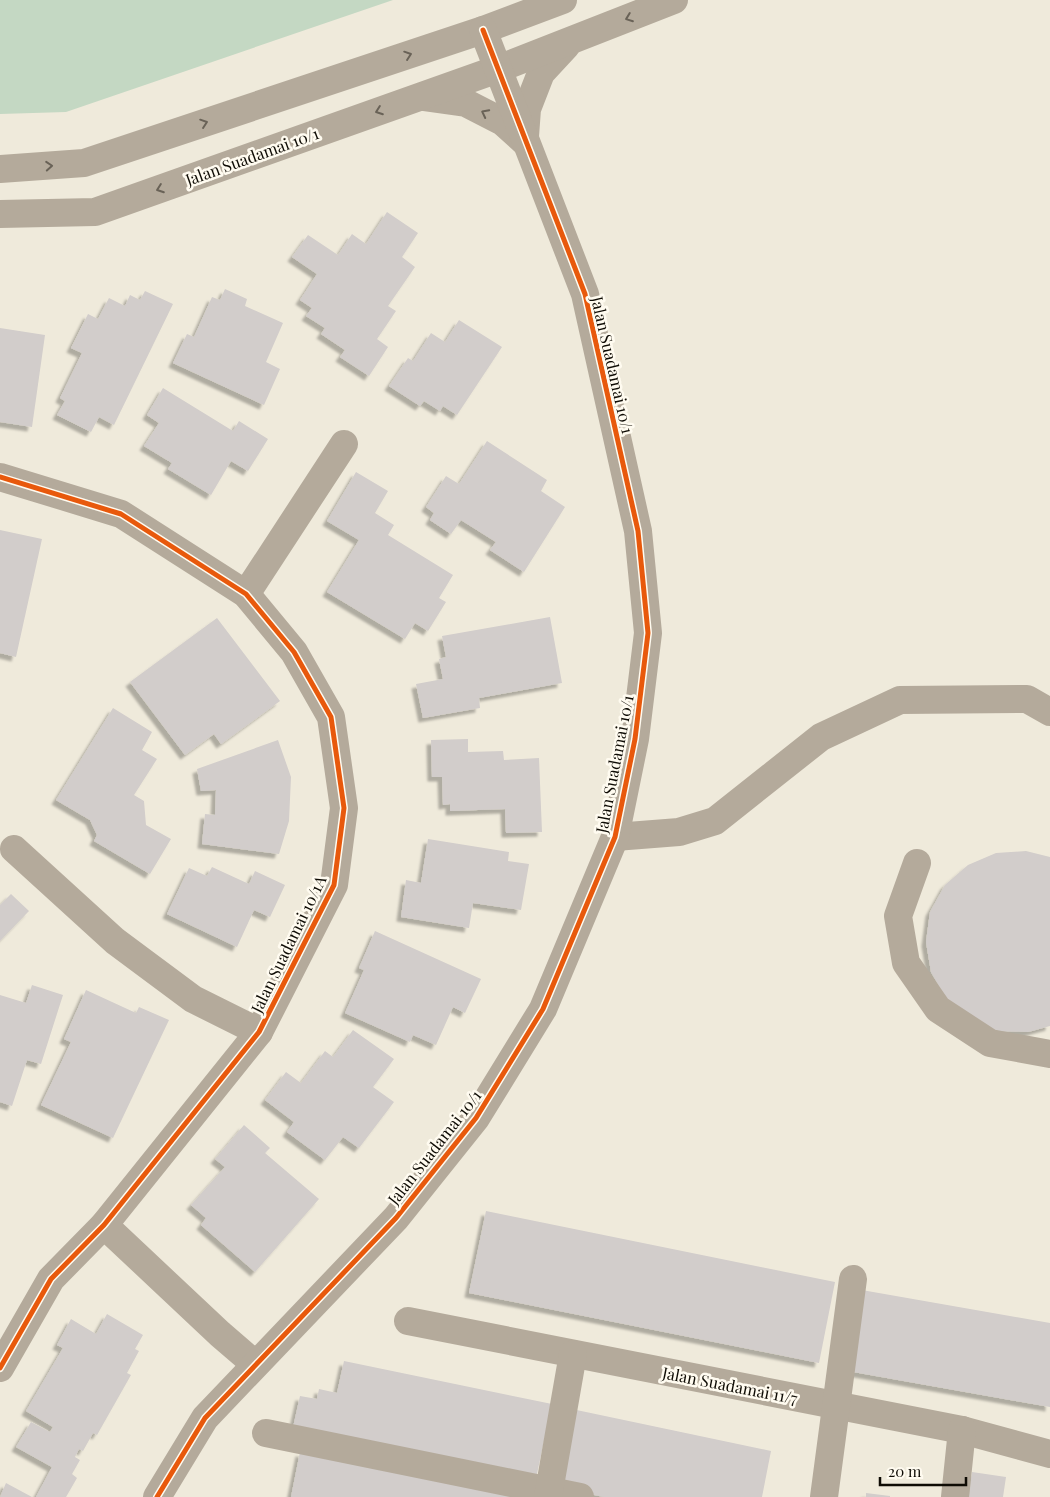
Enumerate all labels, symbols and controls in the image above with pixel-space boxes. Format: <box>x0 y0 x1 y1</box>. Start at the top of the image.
one-way arrow <box>625 12 633 22</box>
one-way arrow <box>404 50 412 60</box>
one-way arrow <box>375 105 383 115</box>
one-way arrow <box>481 109 490 119</box>
one-way arrow <box>200 119 208 129</box>
street label: Jalan Suadamai 10/1 <box>182 122 322 190</box>
one-way arrow <box>45 160 53 171</box>
one-way arrow <box>156 183 164 193</box>
street label: Jalan Suadamai 10/1 <box>587 293 639 436</box>
street label: Jalan Suadamai 10/1 <box>590 693 638 836</box>
street label: Jalan Suadamai 10/1A <box>245 871 331 1017</box>
street label: Jalan Suadamai 10/1 <box>382 1085 486 1210</box>
street label: Jalan Suadamai 11/7 <box>660 1361 800 1408</box>
scale bar <box>880 1454 966 1486</box>
text: 20 m <box>888 1461 922 1481</box>

